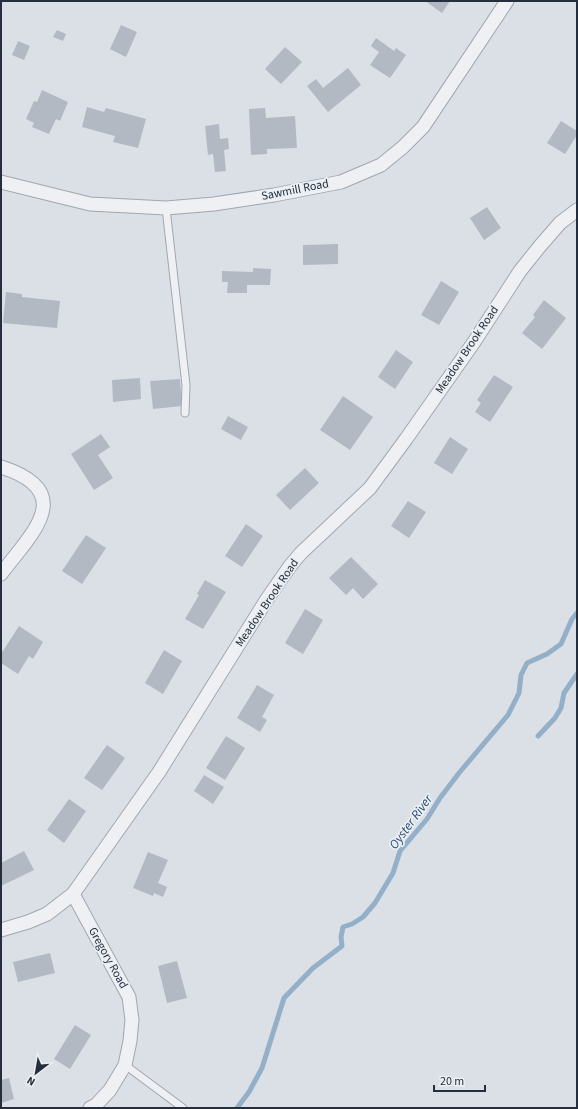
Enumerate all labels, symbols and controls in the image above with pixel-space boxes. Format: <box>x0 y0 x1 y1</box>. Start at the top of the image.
street label: Sawmill Road <box>260 175 330 205</box>
street label: Meadow Brook Road <box>431 303 503 397</box>
street label: Meadow Brook Road <box>231 556 303 650</box>
water label: Oyster River <box>385 791 437 853</box>
street label: Gregory Road <box>84 924 132 992</box>
north arrow <box>16 1053 56 1093</box>
scale bar <box>434 1067 485 1093</box>
text: N <box>24 1073 38 1089</box>
text: 20 m <box>440 1073 464 1090</box>

